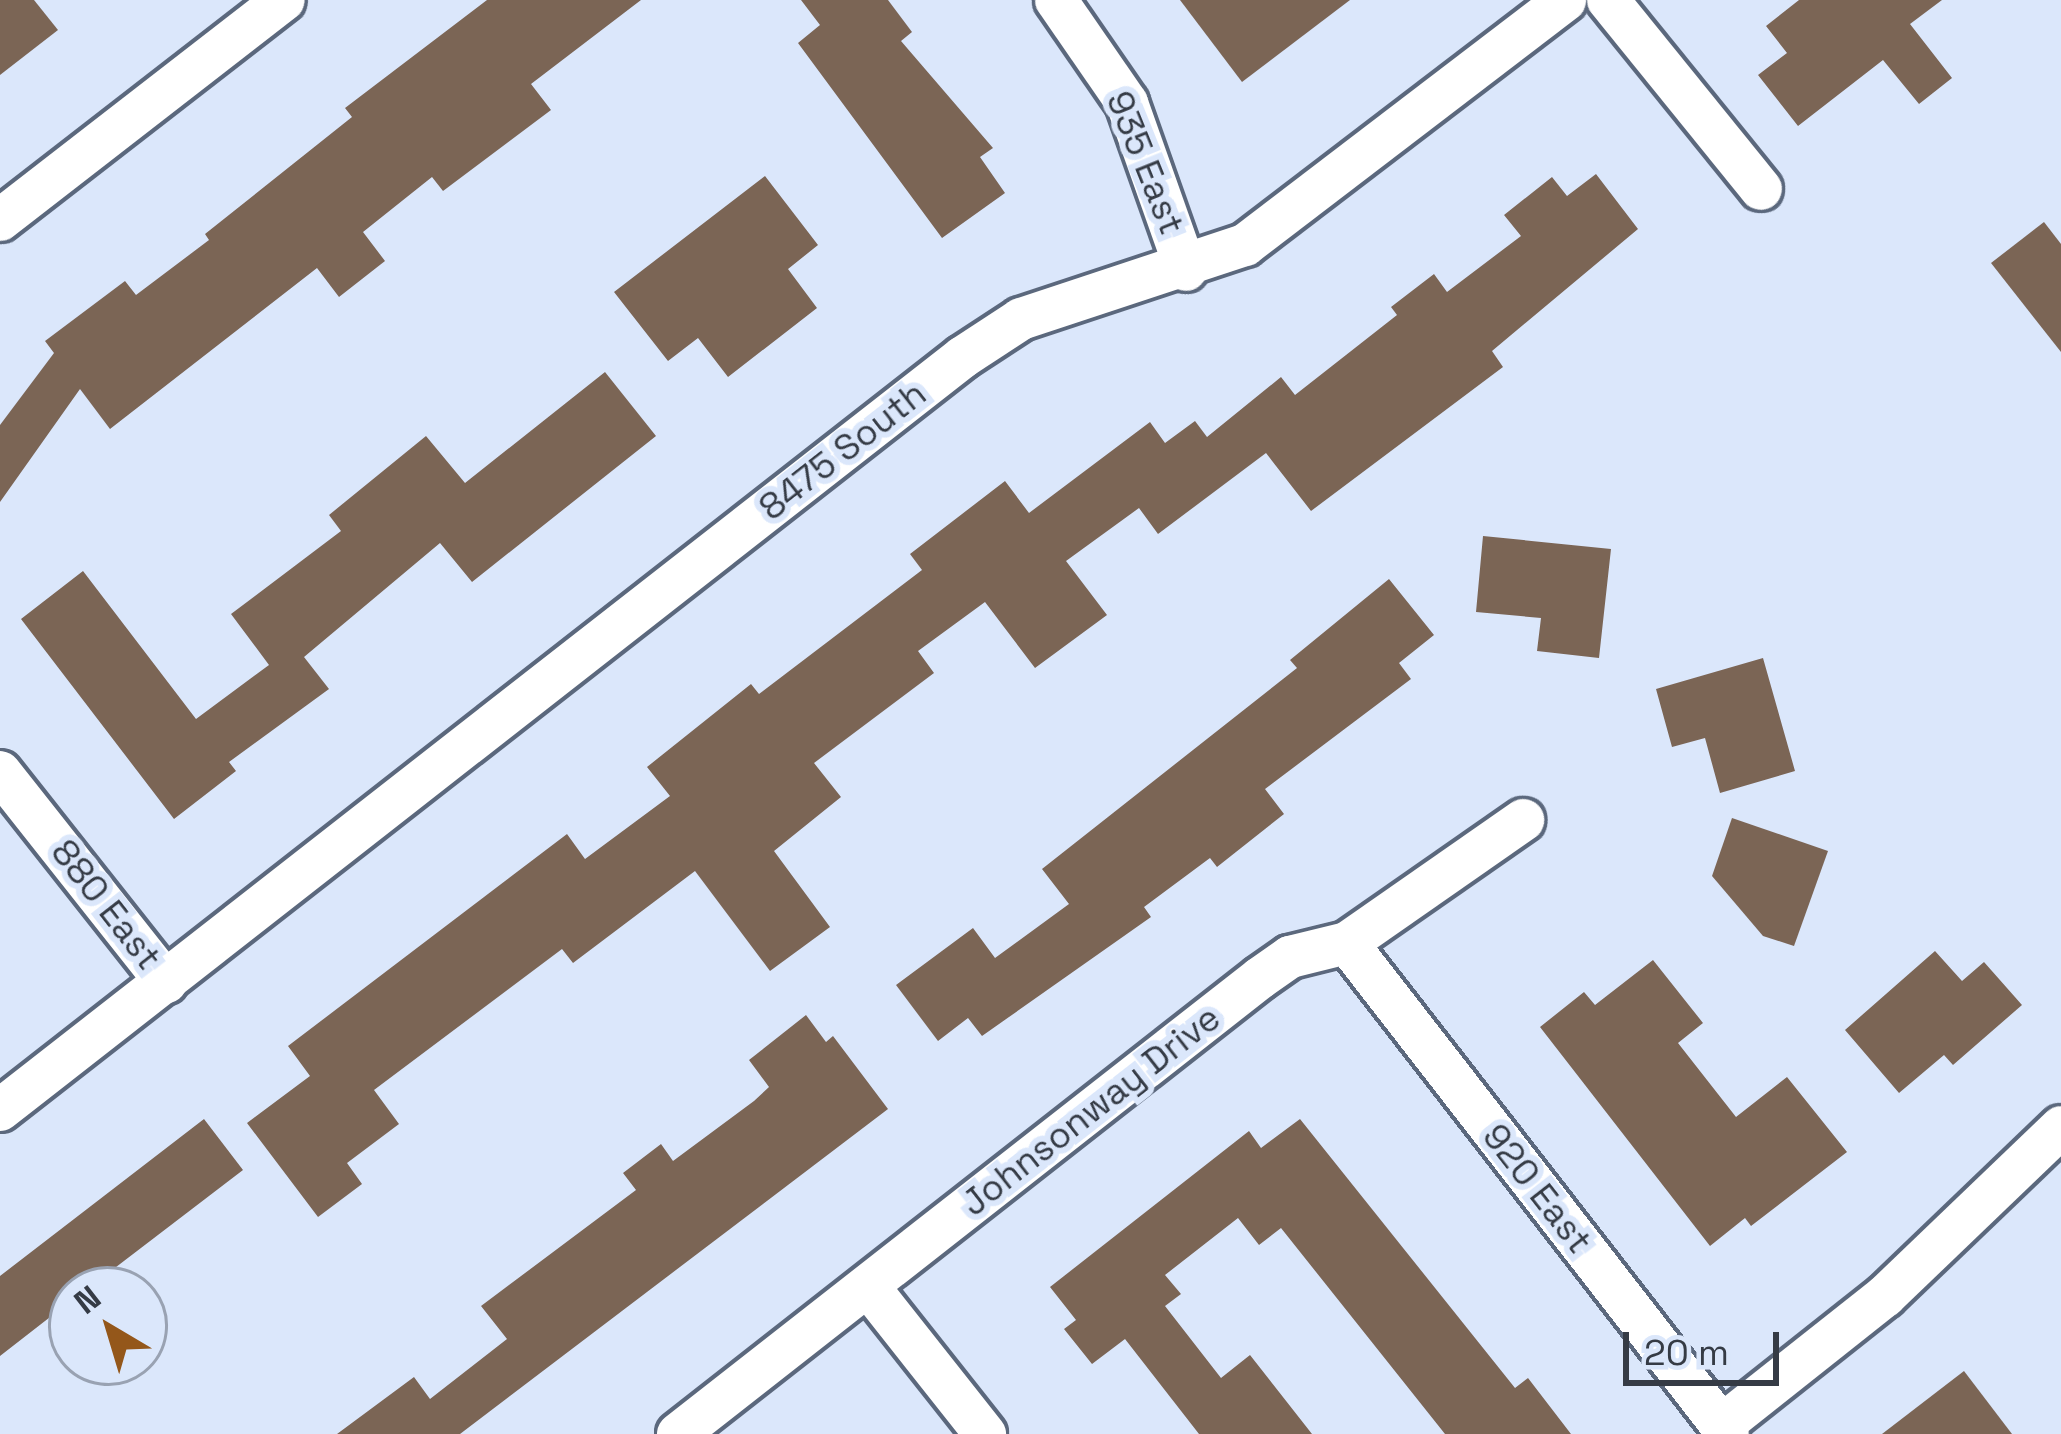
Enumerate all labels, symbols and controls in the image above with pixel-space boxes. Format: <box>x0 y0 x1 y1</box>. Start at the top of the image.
street label: 935 East <box>1097 85 1193 241</box>
street label: 8475 South <box>751 372 935 530</box>
street label: 880 East <box>42 831 170 979</box>
street label: Johnsonway Drive <box>953 997 1229 1225</box>
street label: 920 East <box>1473 1116 1601 1262</box>
north arrow <box>48 1266 168 1386</box>
text: N <box>66 1277 109 1323</box>
scale bar <box>1629 1308 1785 1382</box>
text: 20 m <box>1644 1330 1729 1376</box>

